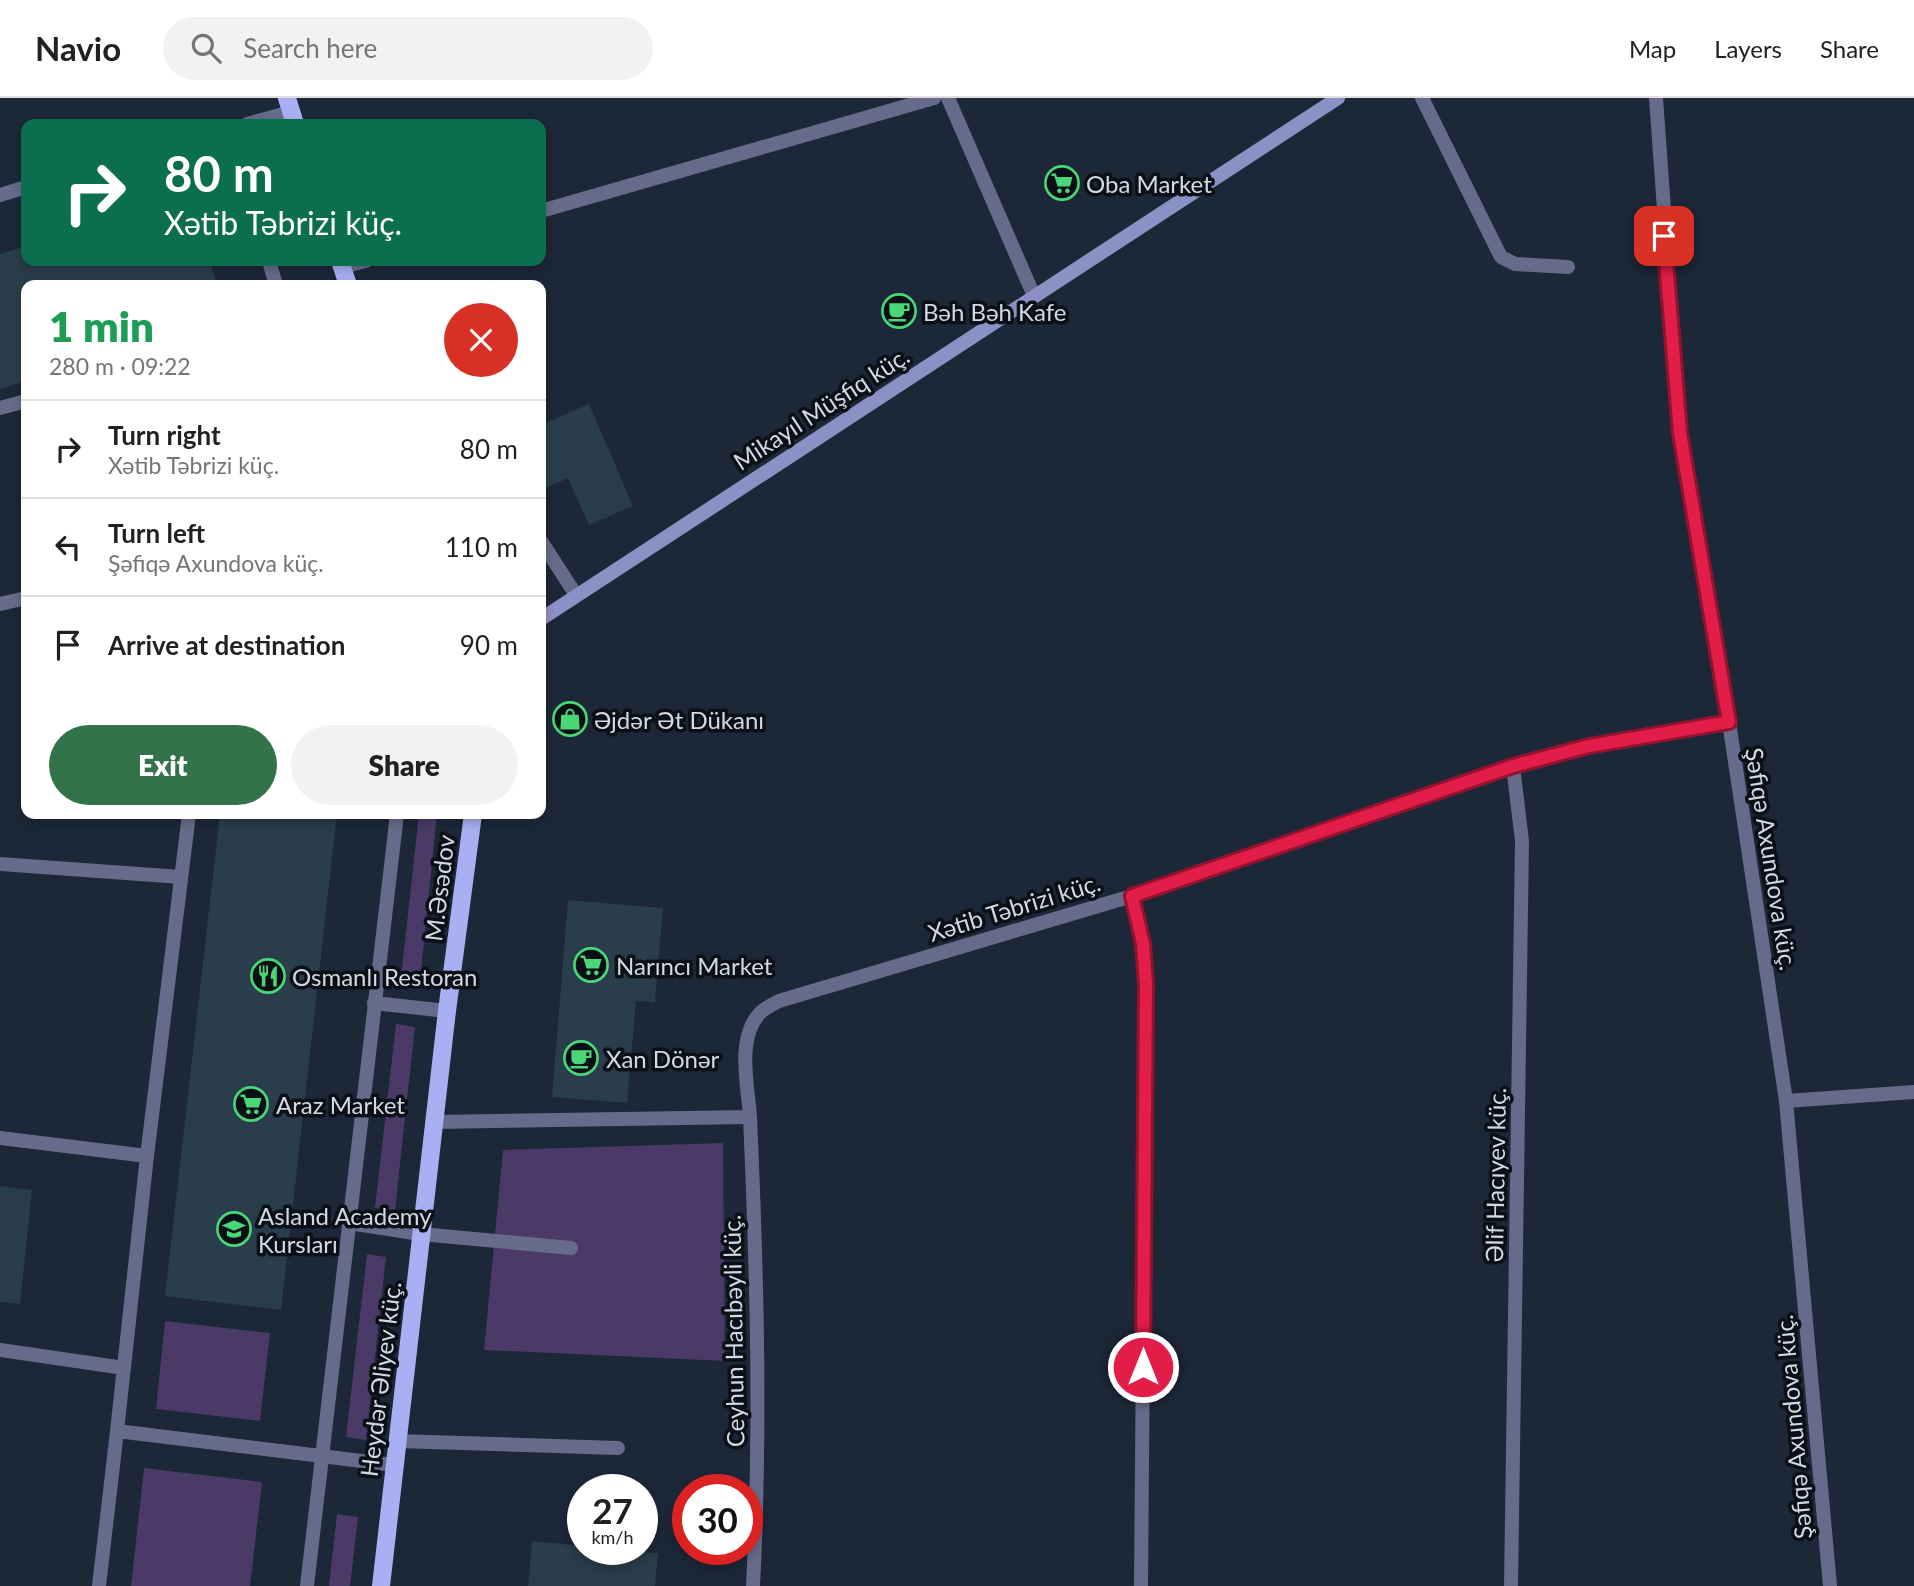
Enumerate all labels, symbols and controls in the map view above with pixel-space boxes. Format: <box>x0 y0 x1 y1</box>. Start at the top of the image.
search box <box>163 17 653 80</box>
text: Navio <box>35 28 121 68</box>
icon: search <box>187 29 225 67</box>
text: Search here <box>243 32 377 64</box>
text: Map <box>1629 34 1676 63</box>
text: Layers <box>1714 34 1782 63</box>
text: Share <box>1820 34 1879 63</box>
text: 80 m <box>164 144 274 202</box>
icon: right <box>49 147 140 238</box>
supermarket icon: Oba Market <box>1043 164 1081 202</box>
place label: Oba Market <box>1086 169 1212 198</box>
text: Xətib Təbrizi küç. <box>164 203 402 242</box>
pin <box>1634 206 1694 266</box>
icon: arrive <box>1645 217 1683 255</box>
cafe icon: Bəh Bəh Kafe <box>880 292 918 330</box>
place label: Bəh Bəh Kafe <box>923 297 1066 326</box>
text: 1 min <box>49 301 154 351</box>
button: close <box>444 303 518 377</box>
street label: Mikayıl Müşfiq küç. <box>728 340 914 476</box>
text: 280 m · 09:22 <box>49 352 191 380</box>
text: Turn right <box>108 419 221 451</box>
icon: right <box>49 430 87 468</box>
text: 80 m <box>460 433 518 465</box>
text: Xətib Təbrizi küç. <box>108 451 279 479</box>
text: Turn left <box>108 517 205 549</box>
icon: left <box>49 528 87 566</box>
text: 110 m <box>445 531 518 563</box>
text: Şəfiqə Axundova küç. <box>108 549 324 577</box>
icon: arrive <box>49 626 87 664</box>
text: Arrive at destination <box>108 629 345 661</box>
text: 90 m <box>460 629 518 661</box>
shop icon: Əjdər Ət Dükanı <box>551 700 589 738</box>
place label: Əjdər Ət Dükanı <box>594 705 764 734</box>
button: Exit <box>49 725 277 805</box>
button: Share <box>291 725 518 805</box>
street label: Şəfiqə Axundova küç. <box>1740 746 1804 972</box>
street label: M.Əsədov <box>418 832 460 943</box>
street label: Xətib Təbrizi küç. <box>924 867 1104 947</box>
supermarket icon: Narıncı Market <box>572 946 610 984</box>
place label: Narıncı Market <box>616 951 773 980</box>
restaurant icon: Osmanlı Restoran <box>249 957 287 995</box>
place label: Osmanlı Restoran <box>292 962 477 991</box>
cafe icon: Xan Dönər <box>562 1039 600 1077</box>
place label: Xan Dönər <box>606 1044 720 1073</box>
supermarket icon: Araz Market <box>232 1085 270 1123</box>
street label: Əlif Hacıyev küç. <box>1479 1087 1511 1263</box>
place label: Araz Market <box>276 1090 405 1119</box>
place label: Asland Academy Kursları <box>258 1201 432 1258</box>
school or university icon: Asland Academy Kursları <box>215 1210 253 1248</box>
street label: Ceyhun Hacıbəyli küç. <box>716 1215 750 1447</box>
street label: Heydər Əliyev küç. <box>354 1280 406 1478</box>
street label: Şəfiqə Axundova küç. <box>1769 1314 1817 1540</box>
position arrow <box>1106 1330 1180 1404</box>
speed limit sign: 30 <box>672 1474 763 1565</box>
text: 27 <box>592 1489 633 1531</box>
text: km/h <box>591 1526 634 1548</box>

